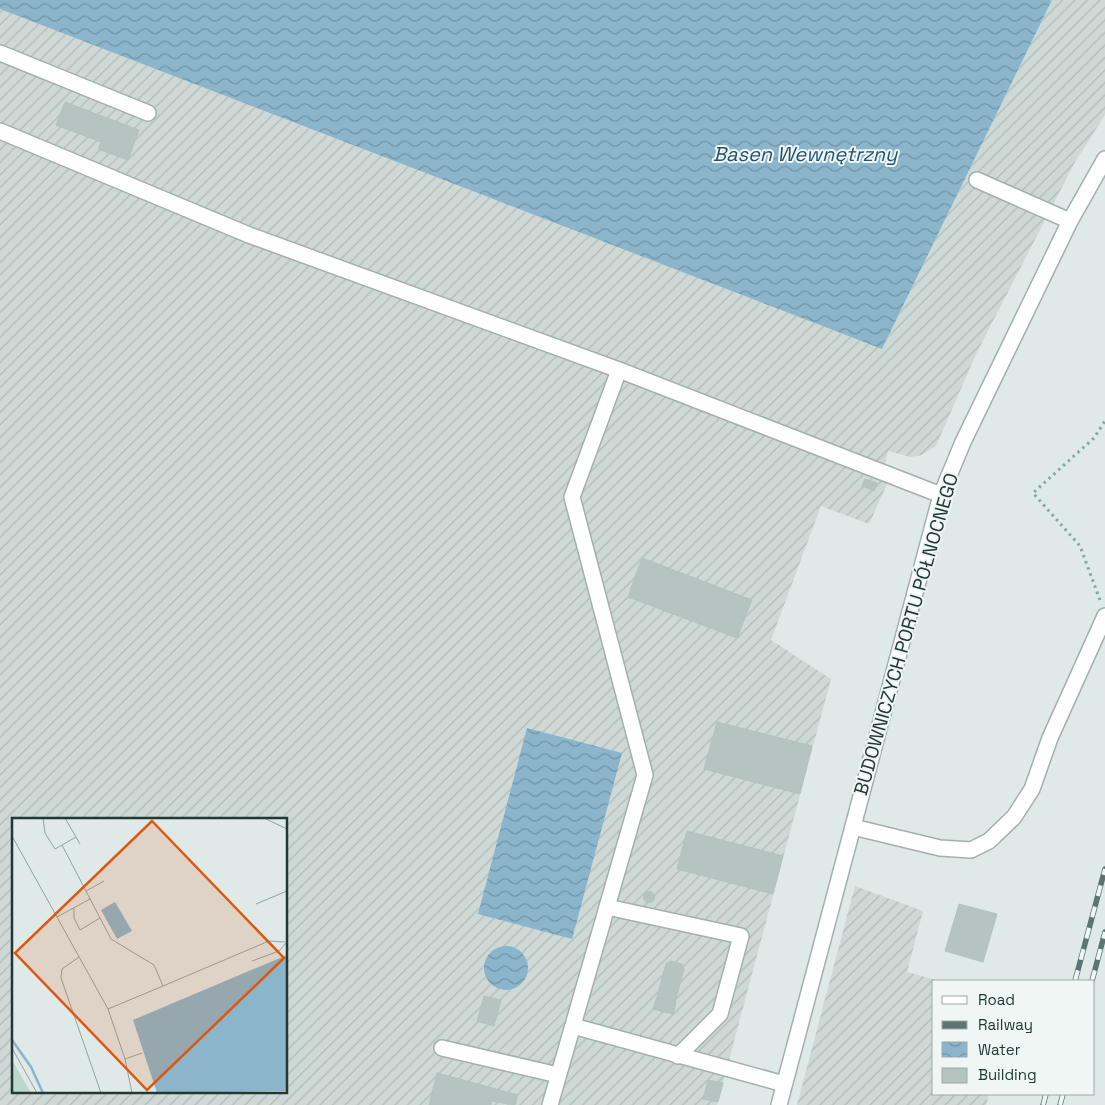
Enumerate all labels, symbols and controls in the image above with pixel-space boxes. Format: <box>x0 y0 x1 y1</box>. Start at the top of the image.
water label: Basen Wewnętrzny <box>713 141 899 167</box>
street label: BUDOWNICZYCH PORTU PÓŁNOCNEGO <box>848 470 964 798</box>
inset map <box>12 818 288 1092</box>
legend <box>932 980 1095 1095</box>
text: Road <box>978 990 1015 1009</box>
text: Railway <box>978 1015 1033 1034</box>
text: Water <box>978 1040 1021 1059</box>
text: Building <box>978 1065 1037 1084</box>

